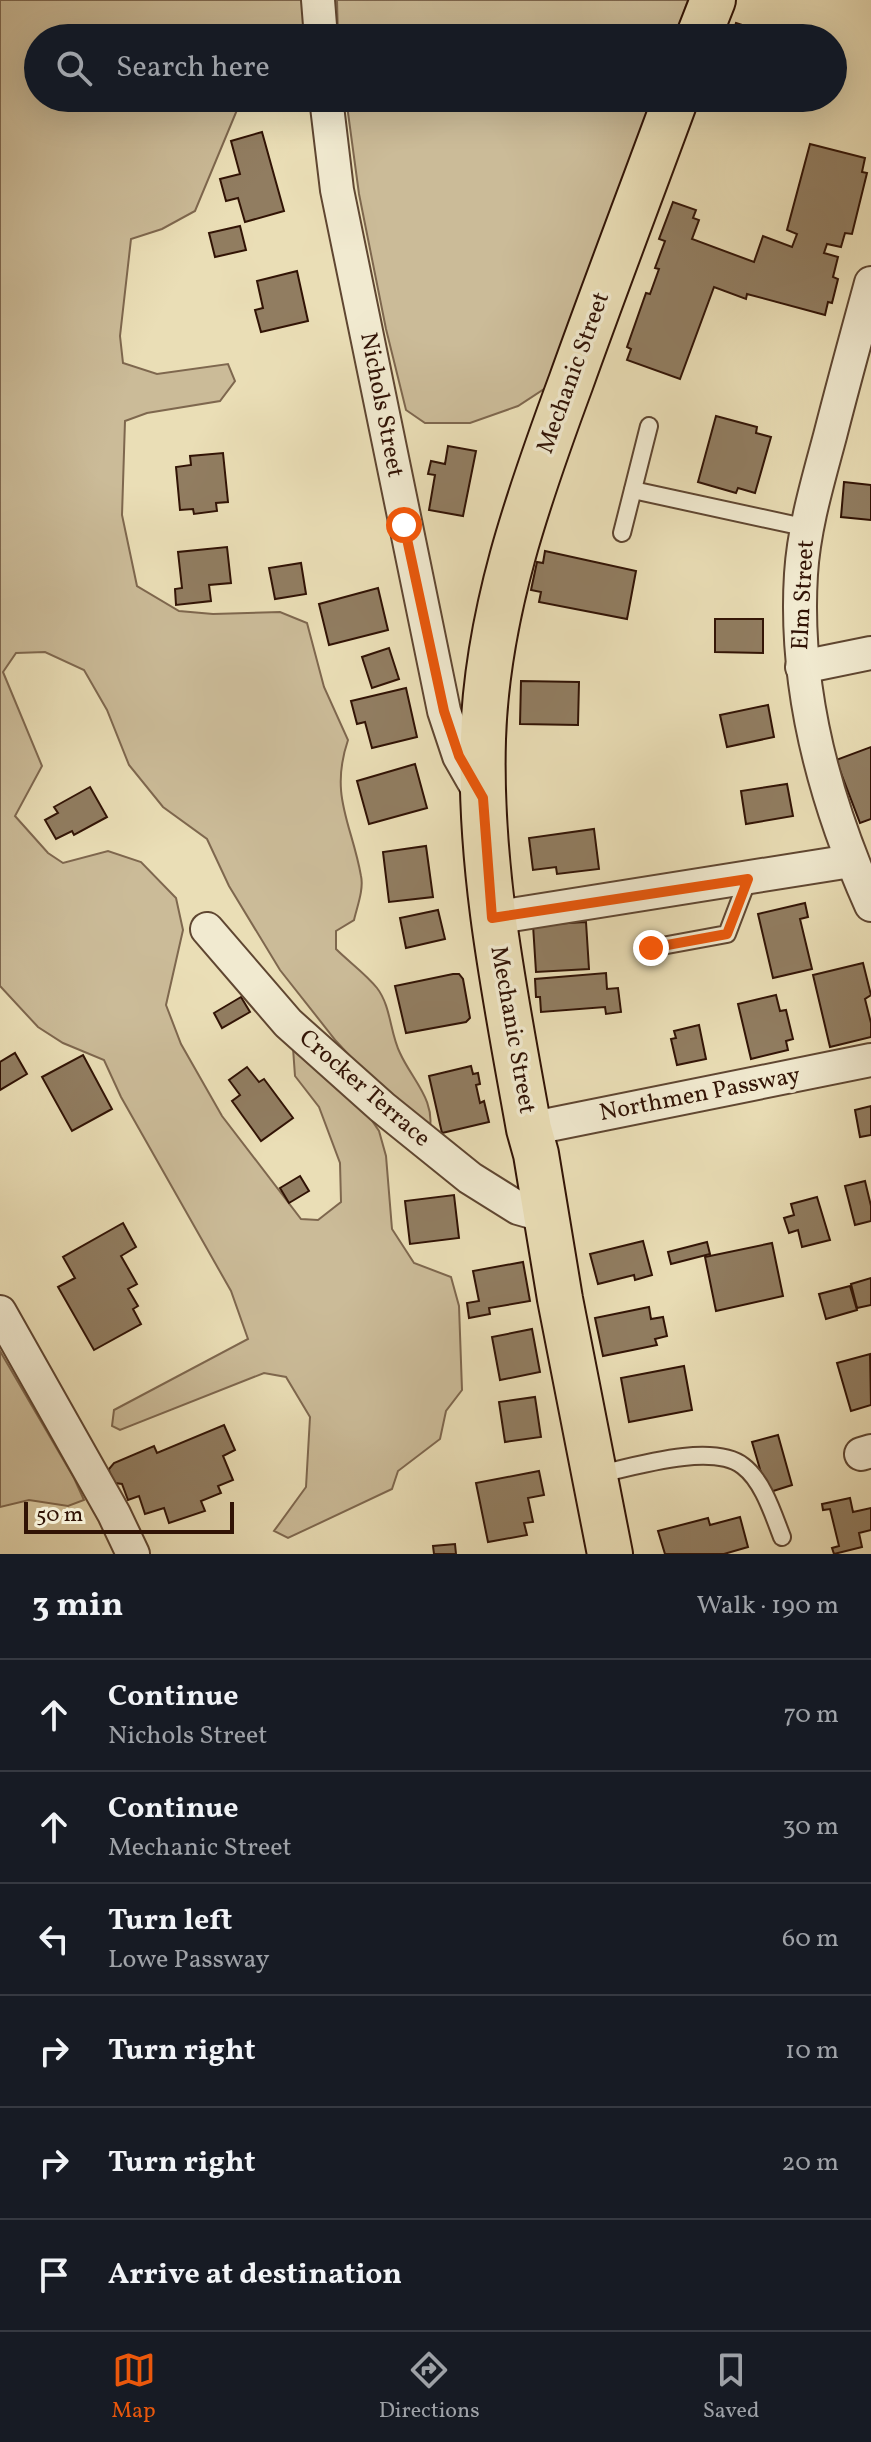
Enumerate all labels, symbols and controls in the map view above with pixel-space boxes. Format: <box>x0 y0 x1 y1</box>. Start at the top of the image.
search box <box>24 24 847 112</box>
icon: search <box>52 46 96 90</box>
text: Search here <box>116 47 270 89</box>
street label: Mechanic Street <box>529 287 619 459</box>
street label: Nichols Street <box>350 330 412 480</box>
route start <box>386 507 422 543</box>
street label: Elm Street <box>784 539 824 651</box>
route end <box>633 930 669 966</box>
street label: Mechanic Street <box>481 944 543 1116</box>
street label: Crocker Terrace <box>291 1022 437 1156</box>
street label: Northmen Passway <box>597 1059 803 1131</box>
scale bar <box>24 1498 234 1534</box>
text: 50 m <box>36 1500 83 1531</box>
text: 3 min <box>32 1583 123 1630</box>
text: Walk · 190 m <box>696 1588 839 1624</box>
text: Continue <box>108 1676 239 1718</box>
icon: ahead <box>32 1693 76 1737</box>
text: 70 m <box>784 1697 839 1733</box>
text: Nichols Street <box>108 1718 267 1754</box>
text: Continue <box>108 1788 239 1830</box>
icon: ahead <box>32 1805 76 1849</box>
text: 30 m <box>782 1809 839 1845</box>
text: Mechanic Street <box>108 1830 292 1866</box>
text: Turn left <box>108 1900 232 1942</box>
icon: left <box>32 1917 76 1961</box>
text: 60 m <box>782 1921 839 1957</box>
text: Lowe Passway <box>108 1942 270 1978</box>
icon: right <box>32 2029 76 2073</box>
text: Turn right <box>108 2030 256 2072</box>
text: 10 m <box>785 2033 839 2069</box>
icon: right <box>32 2141 76 2185</box>
text: Turn right <box>108 2142 256 2184</box>
text: 20 m <box>781 2145 839 2181</box>
icon: arrive <box>32 2253 76 2297</box>
text: Arrive at destination <box>108 2254 402 2296</box>
tab: Map <box>112 2348 156 2427</box>
tab: Directions <box>379 2348 480 2427</box>
tab: Saved <box>703 2348 759 2427</box>

